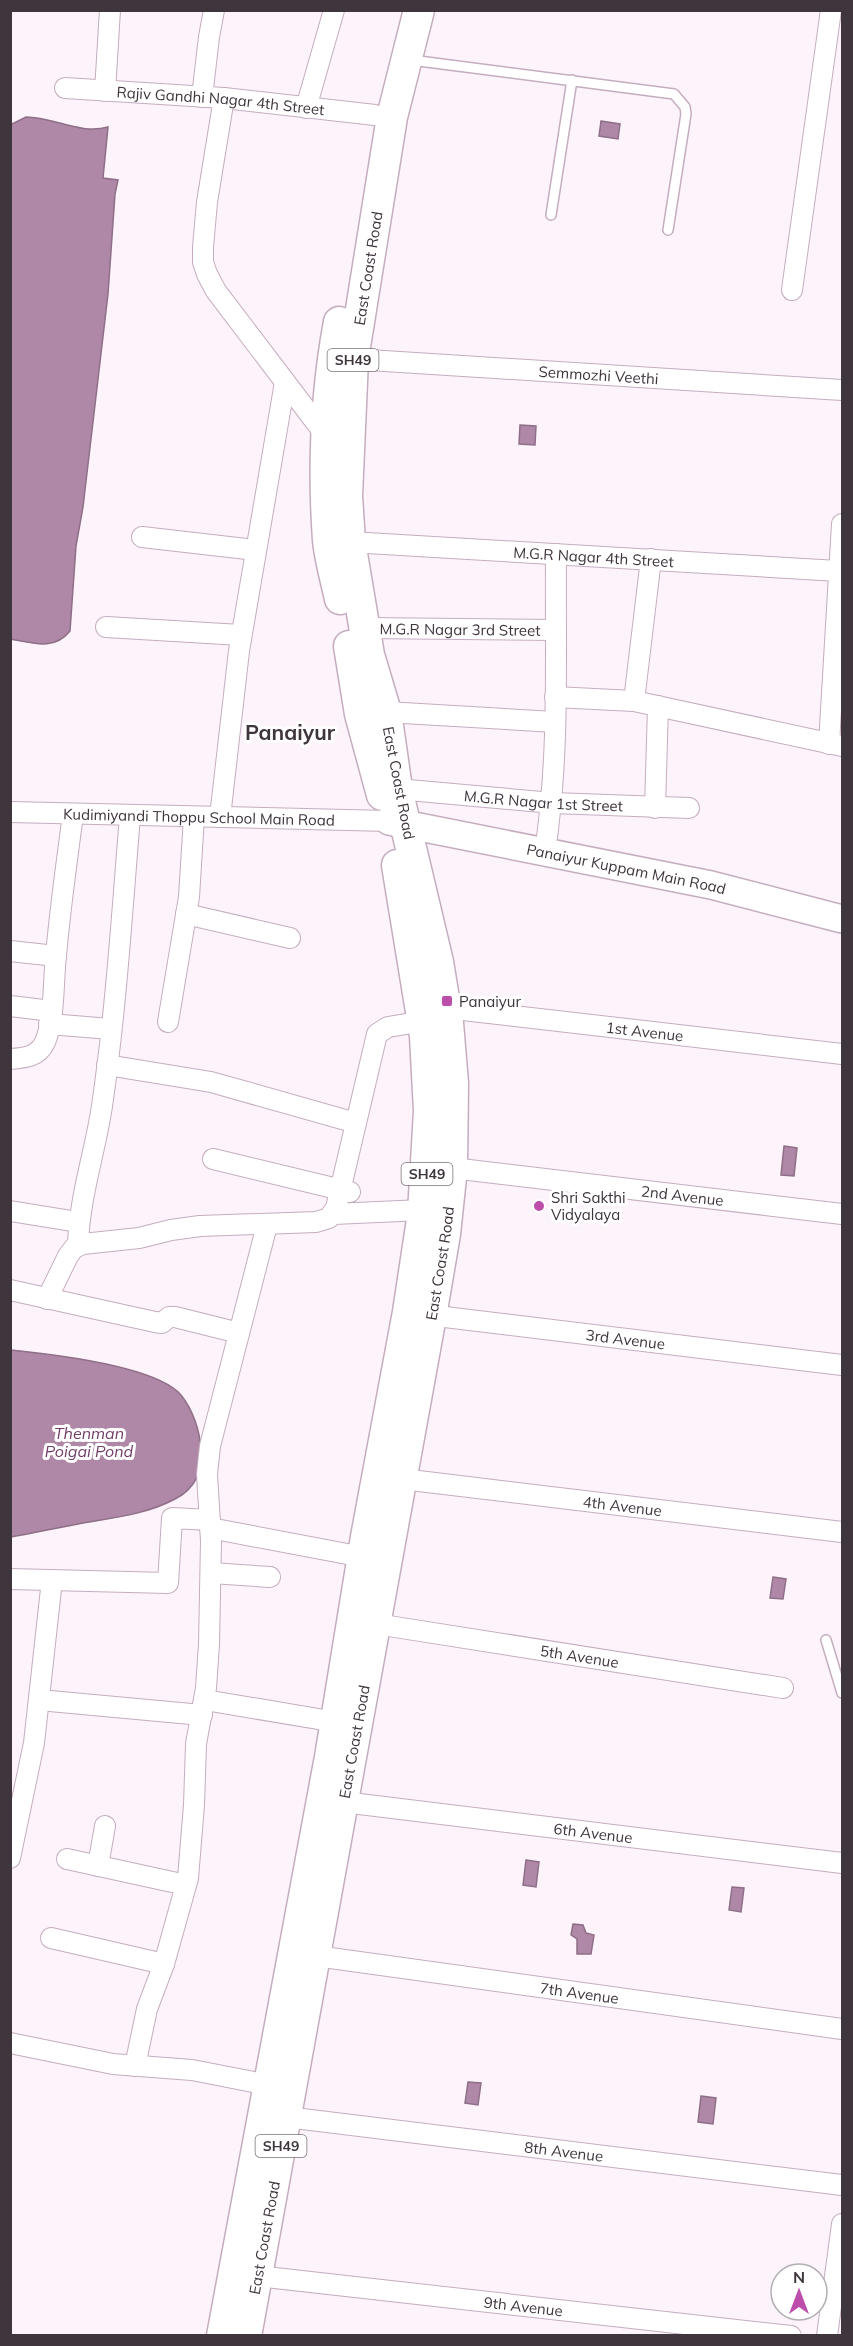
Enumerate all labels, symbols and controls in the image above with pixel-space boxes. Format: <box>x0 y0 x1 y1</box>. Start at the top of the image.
street label: Rajiv Gandhi Nagar 4th Street <box>116 82 325 119</box>
street label: East Coast Road <box>349 210 386 327</box>
road number: SH49 <box>328 349 378 371</box>
street label: Semmozhi Veethi <box>538 361 659 388</box>
street label: M.G.R Nagar 4th Street <box>513 542 674 571</box>
street label: M.G.R Nagar 3rd Street <box>379 619 541 639</box>
district label: Panaiyur <box>245 719 336 745</box>
street label: East Coast Road <box>379 725 419 841</box>
street label: M.G.R Nagar 1st Street <box>463 786 623 815</box>
street label: Kudimiyandi Thoppu School Main Road <box>63 804 335 829</box>
street label: Panaiyur Kuppam Main Road <box>525 839 728 898</box>
place label: Panaiyur <box>459 992 521 1011</box>
marker: Panaiyur <box>440 994 454 1008</box>
street label: 1st Avenue <box>605 1017 684 1045</box>
road number: SH49 <box>402 1163 452 1185</box>
street label: 2nd Avenue <box>640 1181 725 1209</box>
place label: Shri Sakthi Vidyalaya <box>551 1188 626 1224</box>
marker: Shri Sakthi Vidyalaya <box>532 1199 546 1213</box>
street label: East Coast Road <box>421 1205 457 1322</box>
street label: 3rd Avenue <box>585 1325 666 1353</box>
water label: Thenman Poigai Pond <box>45 1423 134 1461</box>
street label: 4th Avenue <box>582 1491 663 1520</box>
street label: 5th Avenue <box>539 1640 620 1672</box>
street label: East Coast Road <box>334 1683 373 1800</box>
street label: 6th Avenue <box>553 1818 634 1847</box>
street label: 7th Avenue <box>539 1978 620 2007</box>
road number: SH49 <box>256 2135 306 2157</box>
street label: 8th Avenue <box>523 2137 604 2165</box>
street label: East Coast Road <box>244 2179 283 2296</box>
north arrow <box>769 2262 829 2322</box>
text: N <box>793 2267 805 2287</box>
street label: 9th Avenue <box>483 2292 564 2320</box>

